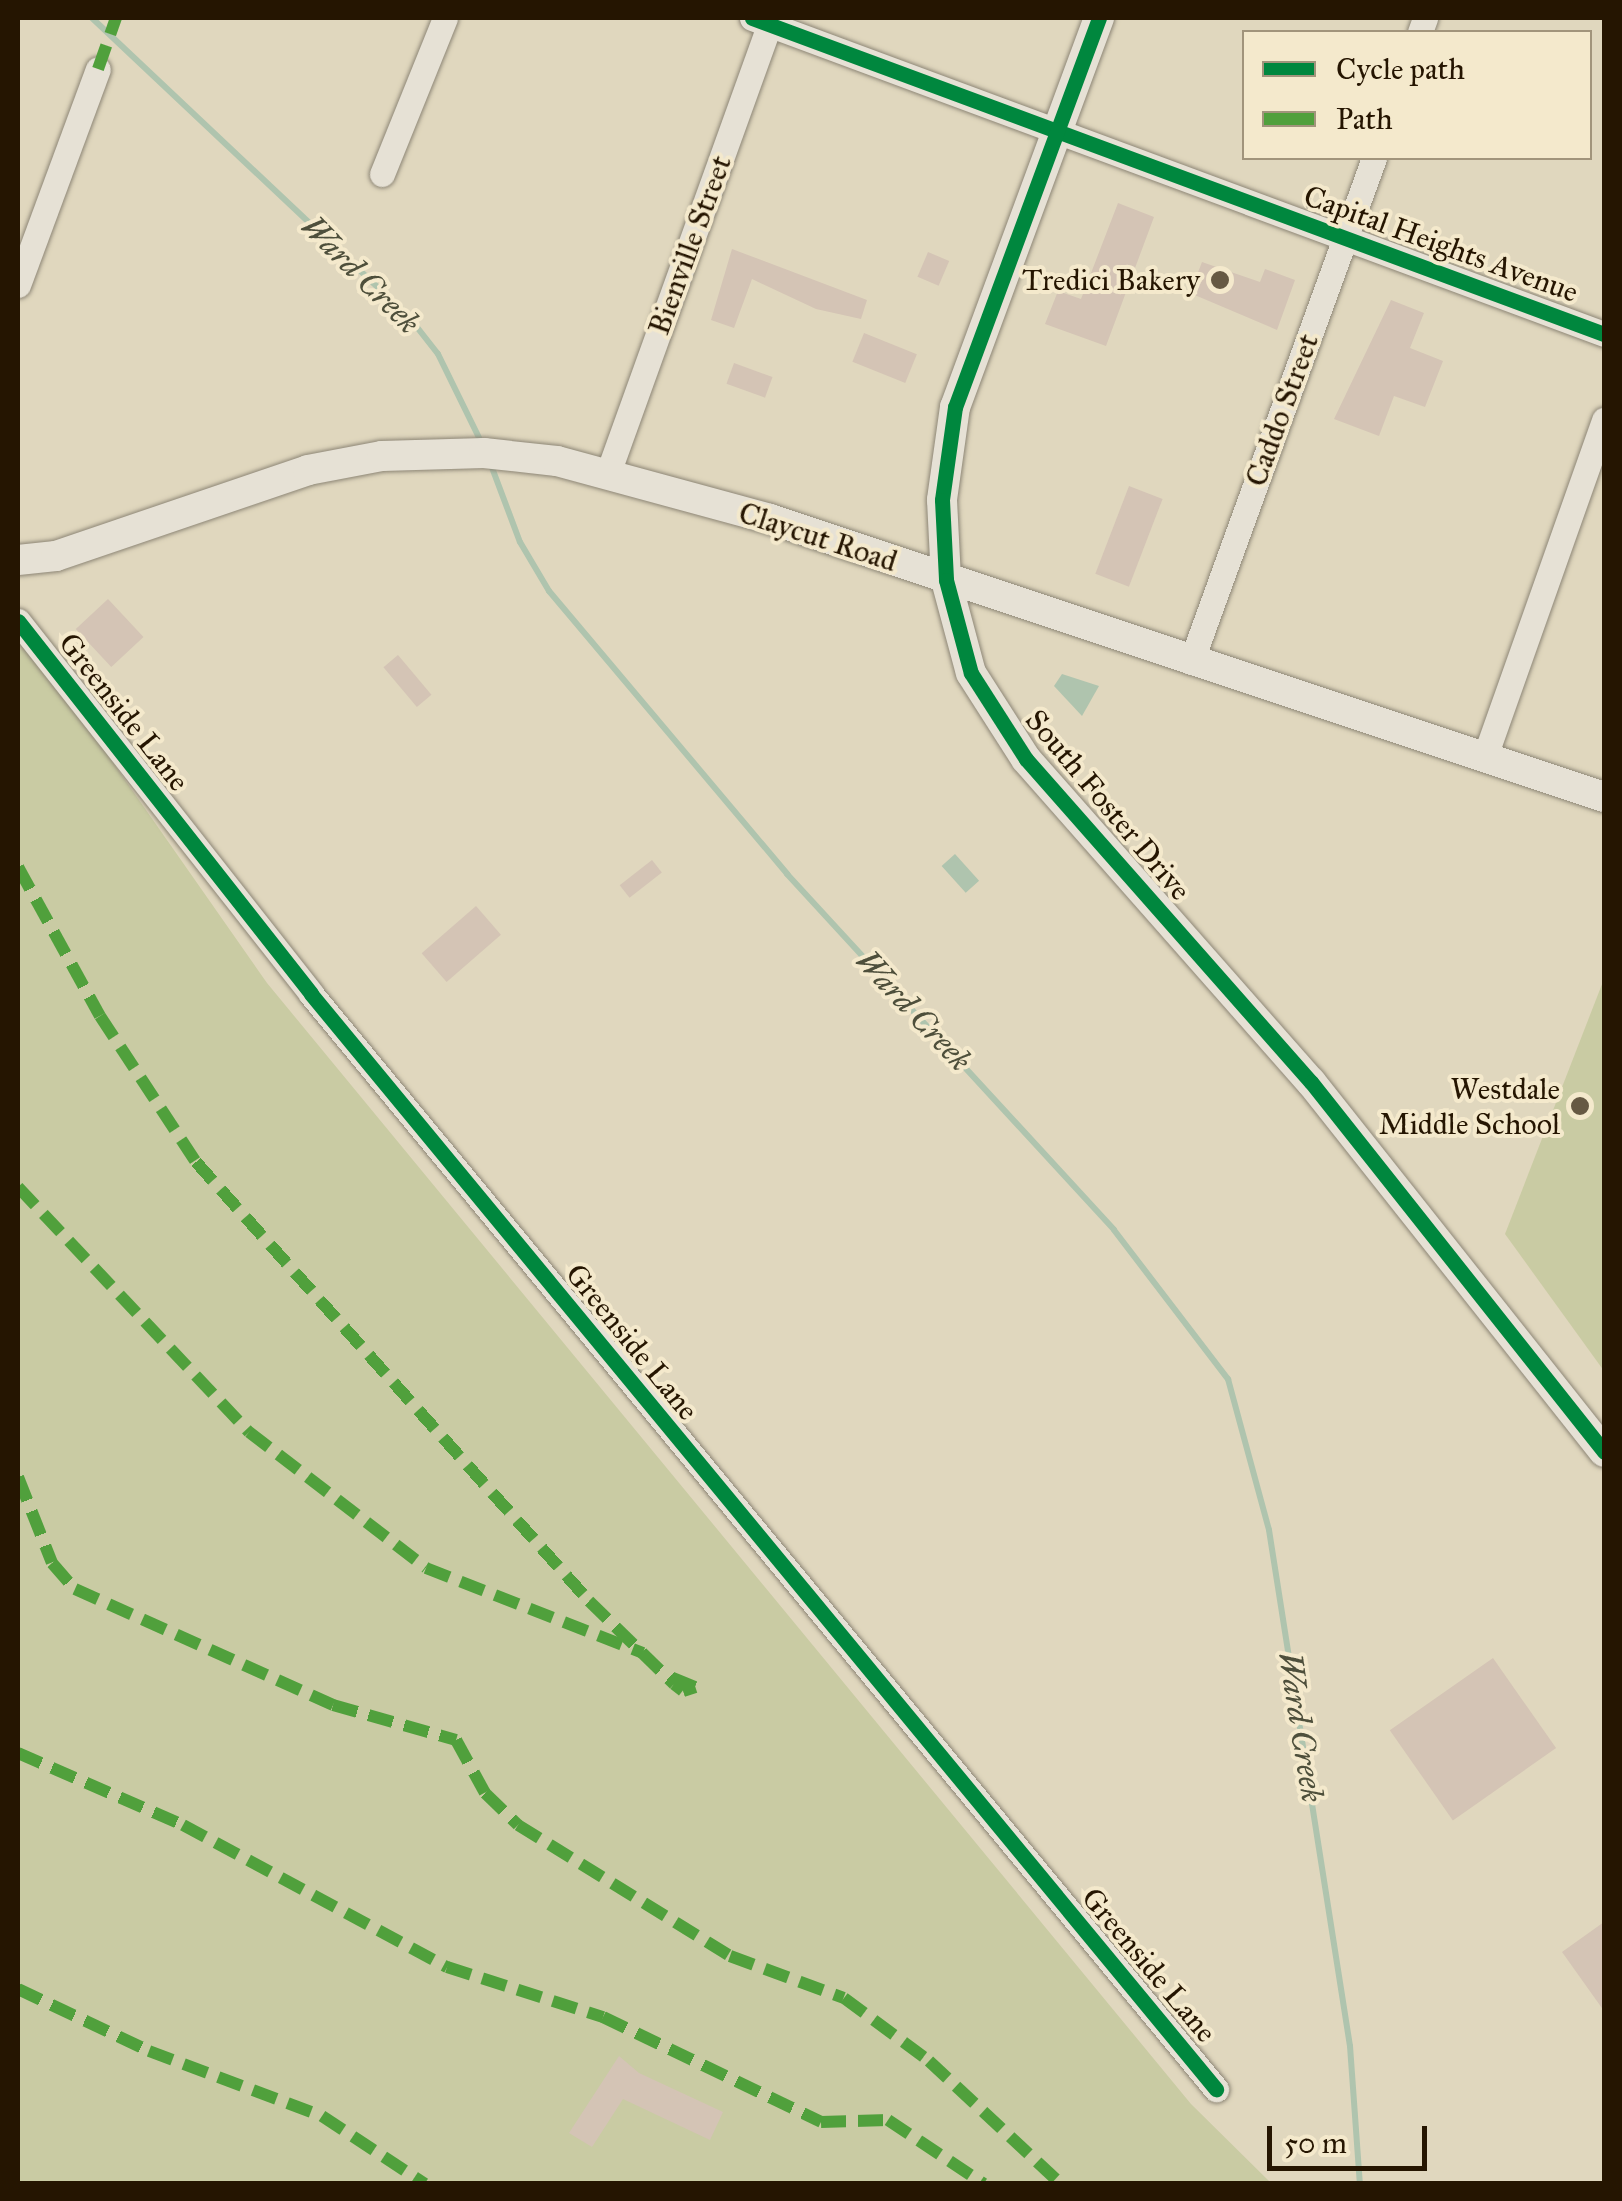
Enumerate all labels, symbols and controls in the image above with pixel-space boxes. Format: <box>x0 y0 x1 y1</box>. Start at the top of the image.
legend <box>1242 30 1592 160</box>
text: Cycle path <box>1336 51 1465 87</box>
text: Path <box>1336 101 1393 137</box>
street label: Bienville Street <box>641 150 739 340</box>
street label: Capital Heights Avenue <box>1299 178 1583 310</box>
water label: Ward Creek <box>293 208 427 342</box>
place label: Tredici Bakery <box>1022 262 1200 298</box>
marker: Tredici Bakery <box>1209 269 1231 291</box>
street label: Caddo Street <box>1238 329 1326 491</box>
street label: Claycut Road <box>734 494 902 580</box>
street label: Greenside Lane <box>51 626 197 798</box>
street label: South Foster Drive <box>1018 702 1198 908</box>
water label: Ward Creek <box>847 942 979 1080</box>
place label: Westdale Middle School <box>1379 1071 1560 1142</box>
marker: Westdale Middle School <box>1569 1095 1591 1117</box>
street label: Greenside Lane <box>558 1257 706 1427</box>
water label: Ward Creek <box>1269 1649 1331 1805</box>
street label: Greenside Lane <box>1074 1880 1224 2050</box>
scale bar <box>1272 2106 1432 2168</box>
text: 50 m <box>1284 2125 1347 2161</box>

